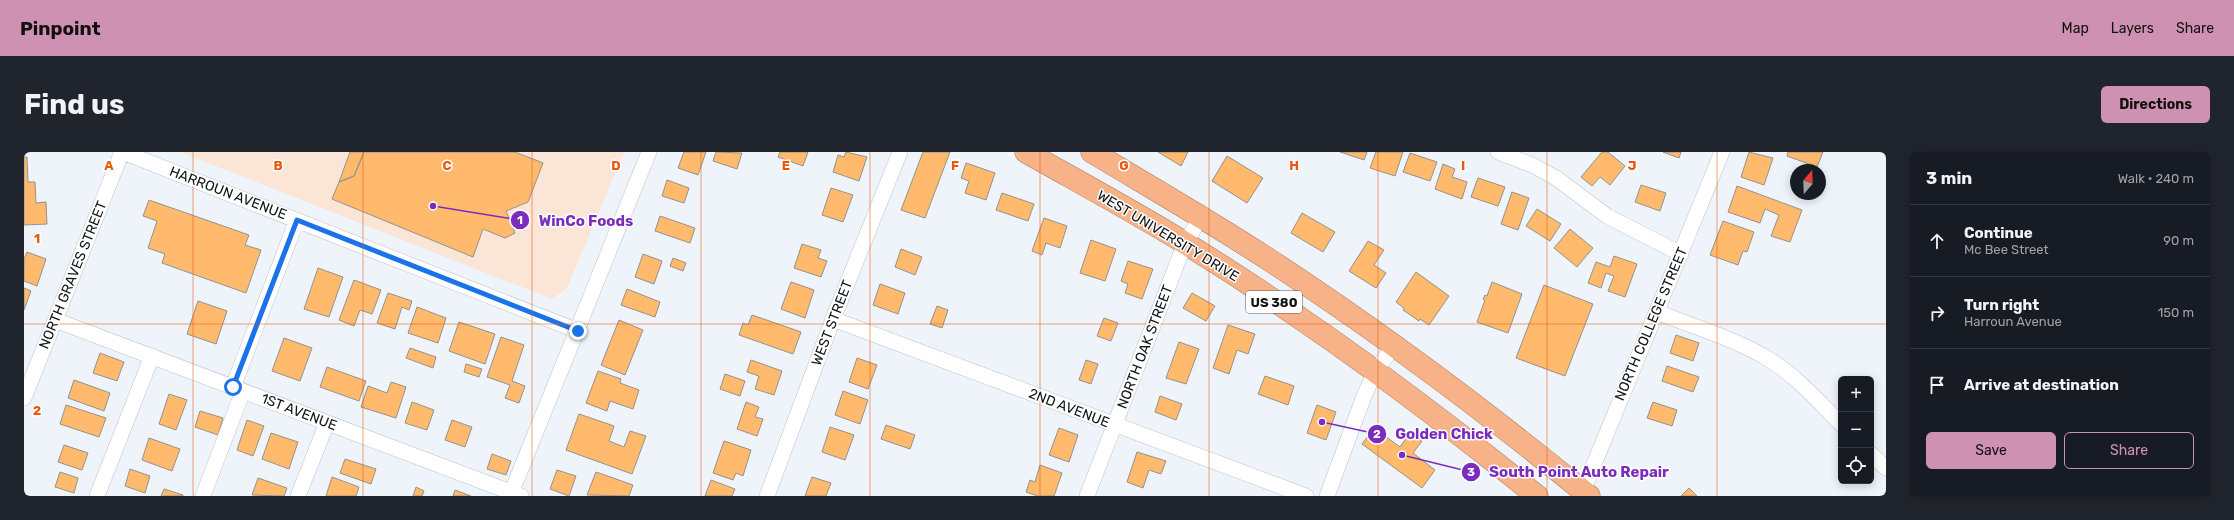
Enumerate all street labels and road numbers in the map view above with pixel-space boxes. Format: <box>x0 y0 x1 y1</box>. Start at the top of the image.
street label: HARROUN AVENUE <box>167 163 289 223</box>
street label: WEST UNIVERSITY DRIVE <box>1094 187 1242 285</box>
street label: NORTH GRAVES STREET <box>36 199 110 351</box>
street label: NORTH COLLEGE STREET <box>1611 245 1691 403</box>
street label: WEST STREET <box>808 278 856 368</box>
street label: NORTH OAK STREET <box>1114 283 1176 411</box>
road number: US 380 <box>1246 291 1302 313</box>
street label: 2ND AVENUE <box>1026 385 1112 431</box>
street label: 1ST AVENUE <box>259 390 339 434</box>

